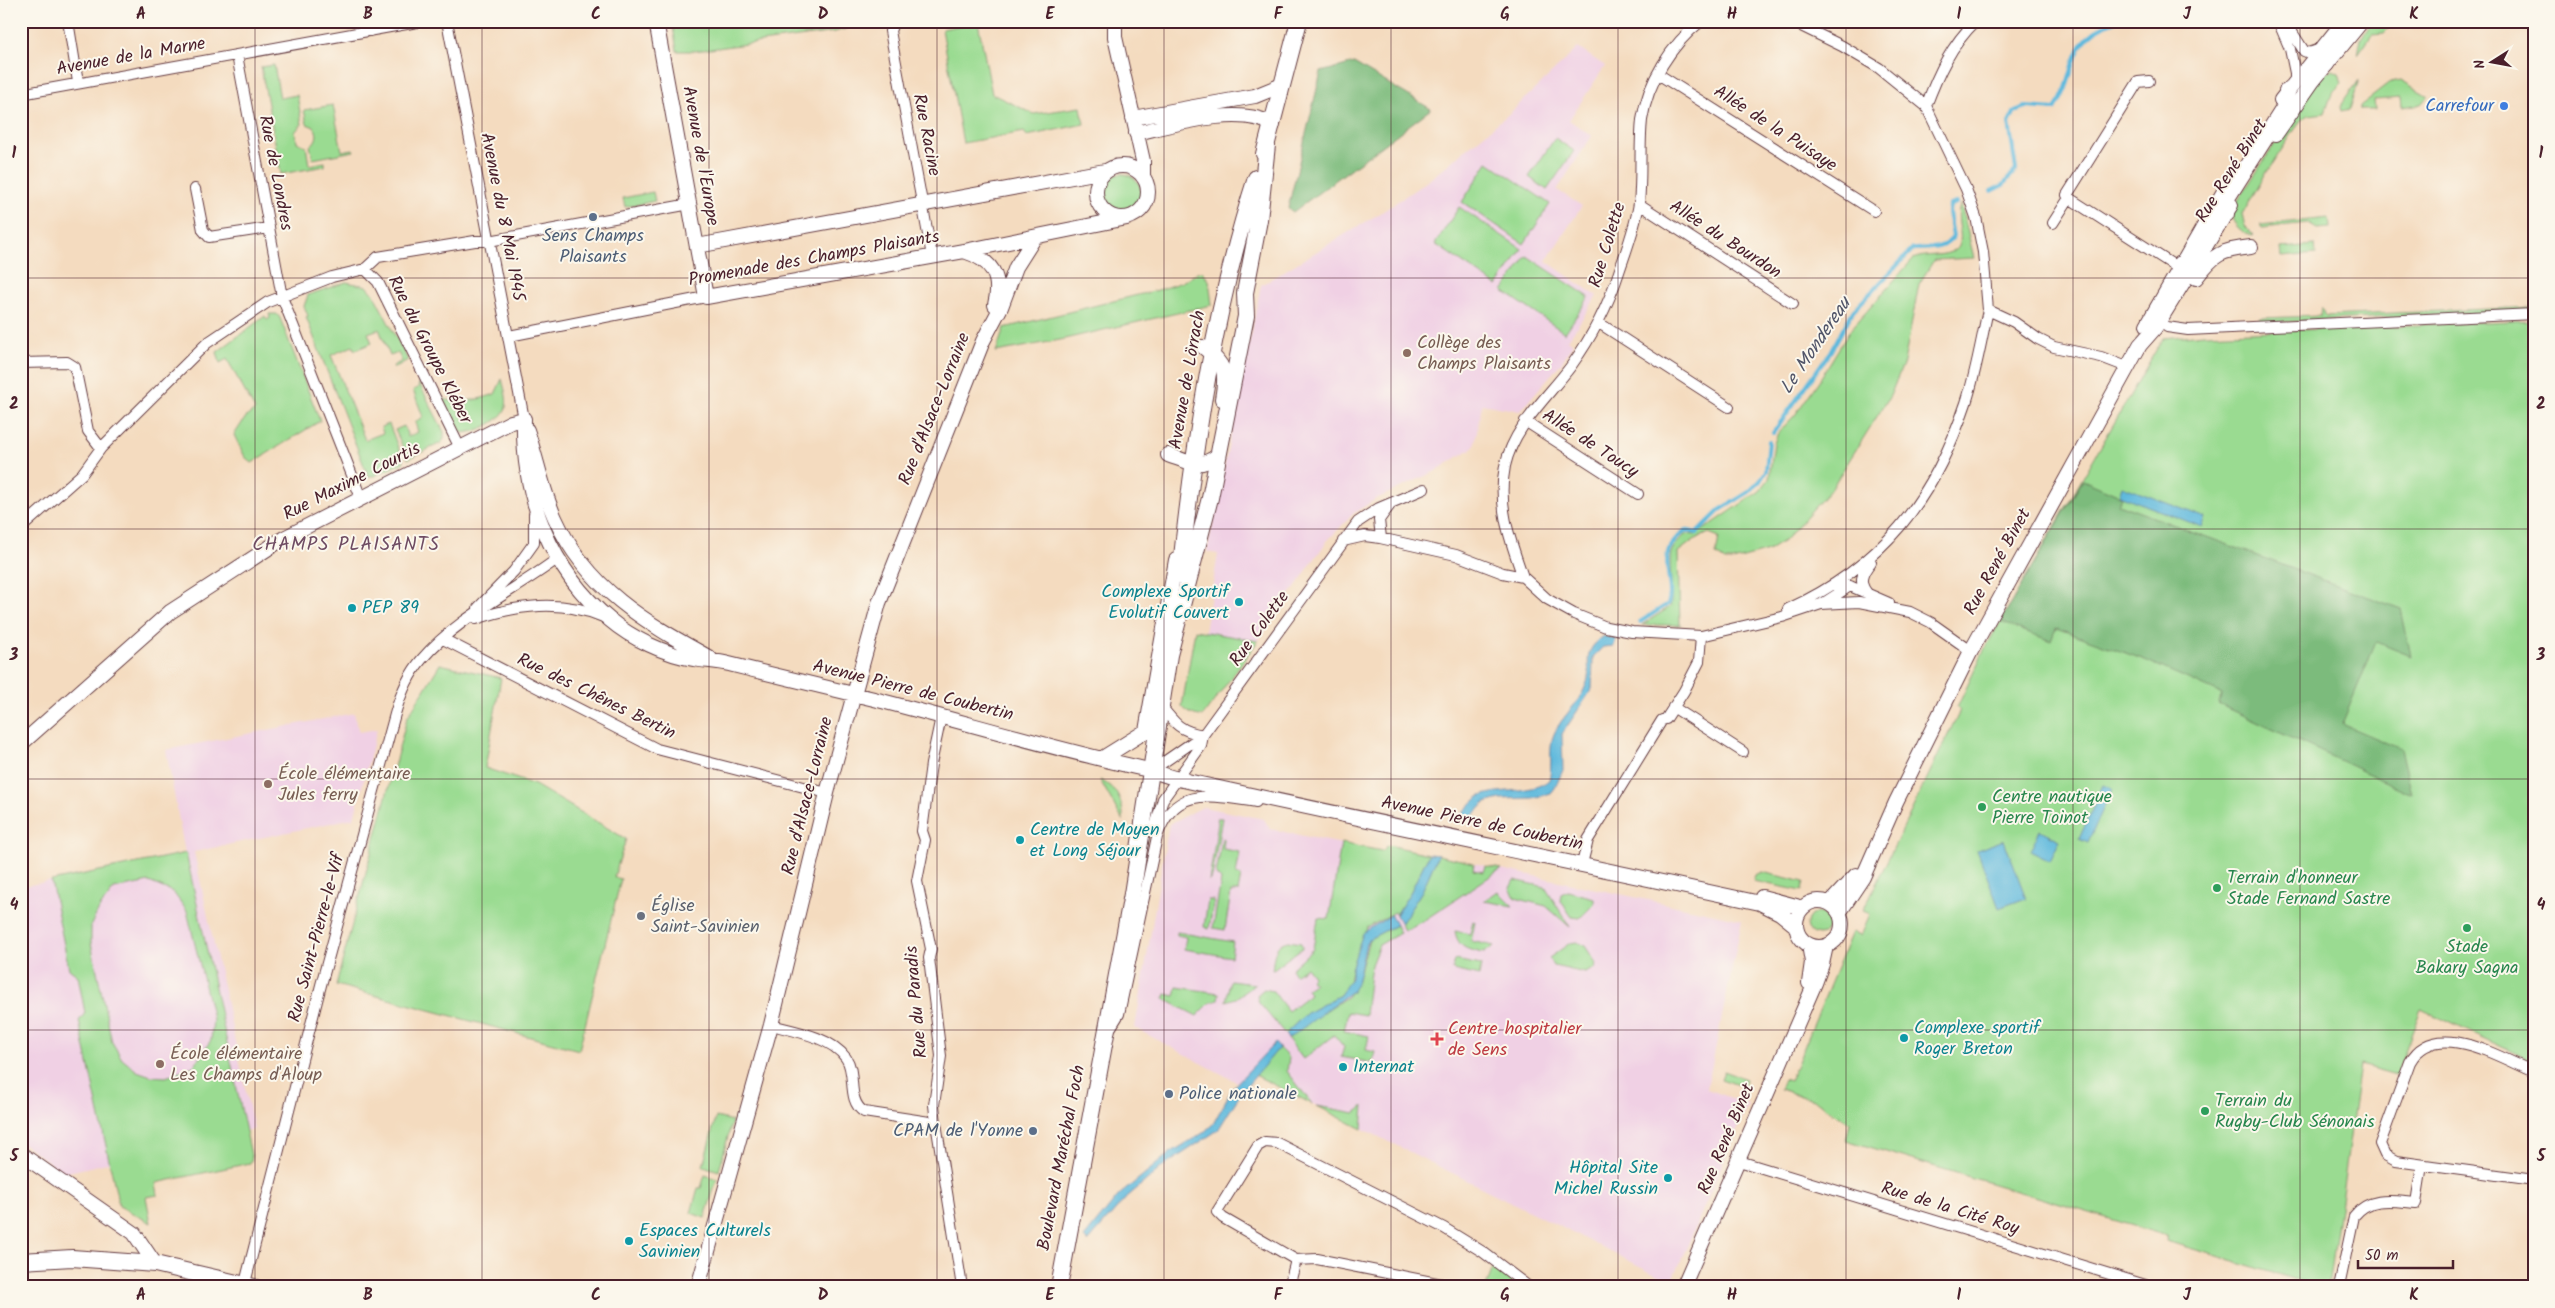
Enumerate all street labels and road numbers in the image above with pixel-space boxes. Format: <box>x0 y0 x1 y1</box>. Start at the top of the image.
street label: Avenue de la Marne <box>54 30 208 84</box>
street label: Allée de la Puisaye <box>1707 78 1843 180</box>
street label: Avenue de l'Europe <box>673 84 727 228</box>
street label: Rue Racine <box>904 91 948 179</box>
street label: Rue René Binet <box>2188 112 2276 229</box>
street label: Rue de Londres <box>250 113 300 234</box>
street label: Avenue du 8 Mai 1945 <box>471 130 533 305</box>
street label: Allée du Bourdon <box>1663 193 1787 287</box>
street label: Rue Colette <box>1581 199 1635 291</box>
street label: Promenade des Champs Plaisants <box>686 223 942 295</box>
street label: Rue du Groupe Kléber <box>379 271 479 430</box>
street label: Avenue de Lörrach <box>1162 308 1214 452</box>
street label: Rue d'Alsace-Lorraine <box>891 328 979 490</box>
street label: Allée de Toucy <box>1536 402 1645 486</box>
street label: Rue Maxime Courtis <box>278 435 426 529</box>
street label: Rue René Binet <box>1957 502 2040 621</box>
street label: Rue Colette <box>1222 585 1298 673</box>
street label: Rue des Chênes Bertin <box>512 646 680 748</box>
street label: Avenue Pierre de Coubertin <box>810 652 1016 730</box>
street label: Rue d'Alsace-Lorraine <box>774 714 842 878</box>
street label: Avenue Pierre de Coubertin <box>1378 788 1586 860</box>
street label: Rue Saint-Pierre-le-Vif <box>281 848 354 1026</box>
street label: Rue du Paradis <box>898 944 936 1060</box>
street label: Boulevard Maréchal Foch <box>1030 1063 1094 1253</box>
street label: Rue René Binet <box>1691 1078 1764 1199</box>
street label: Rue de la Cité Roy <box>1877 1174 2023 1244</box>

